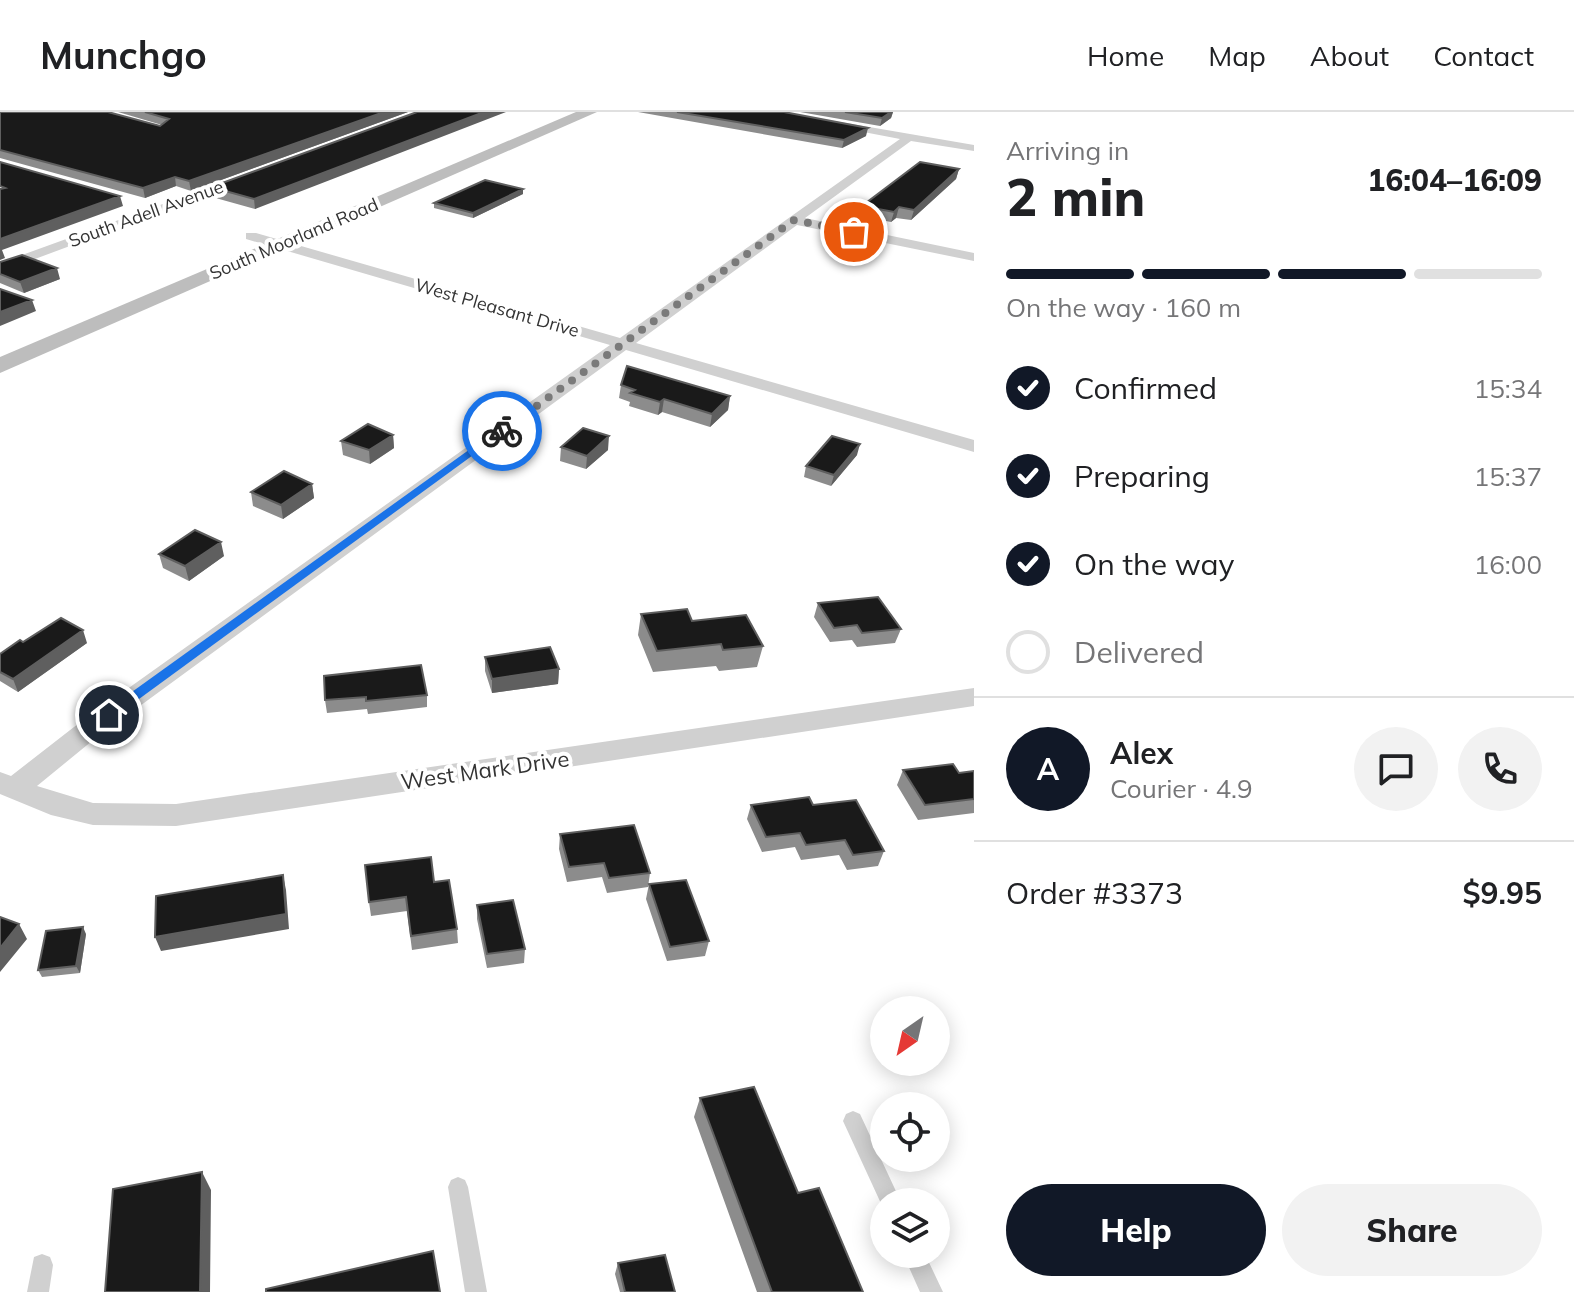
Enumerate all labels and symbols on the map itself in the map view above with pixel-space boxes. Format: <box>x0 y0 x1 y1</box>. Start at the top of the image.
street label: South Adell Avenue <box>65 175 226 252</box>
street label: South Moorland Road <box>206 193 382 285</box>
pin <box>820 198 888 266</box>
street label: West Pleasant Drive <box>412 273 582 342</box>
courier <box>462 391 542 471</box>
pin <box>75 681 143 749</box>
street label: West Mark Drive <box>399 744 571 796</box>
north arrow <box>870 996 950 1076</box>

